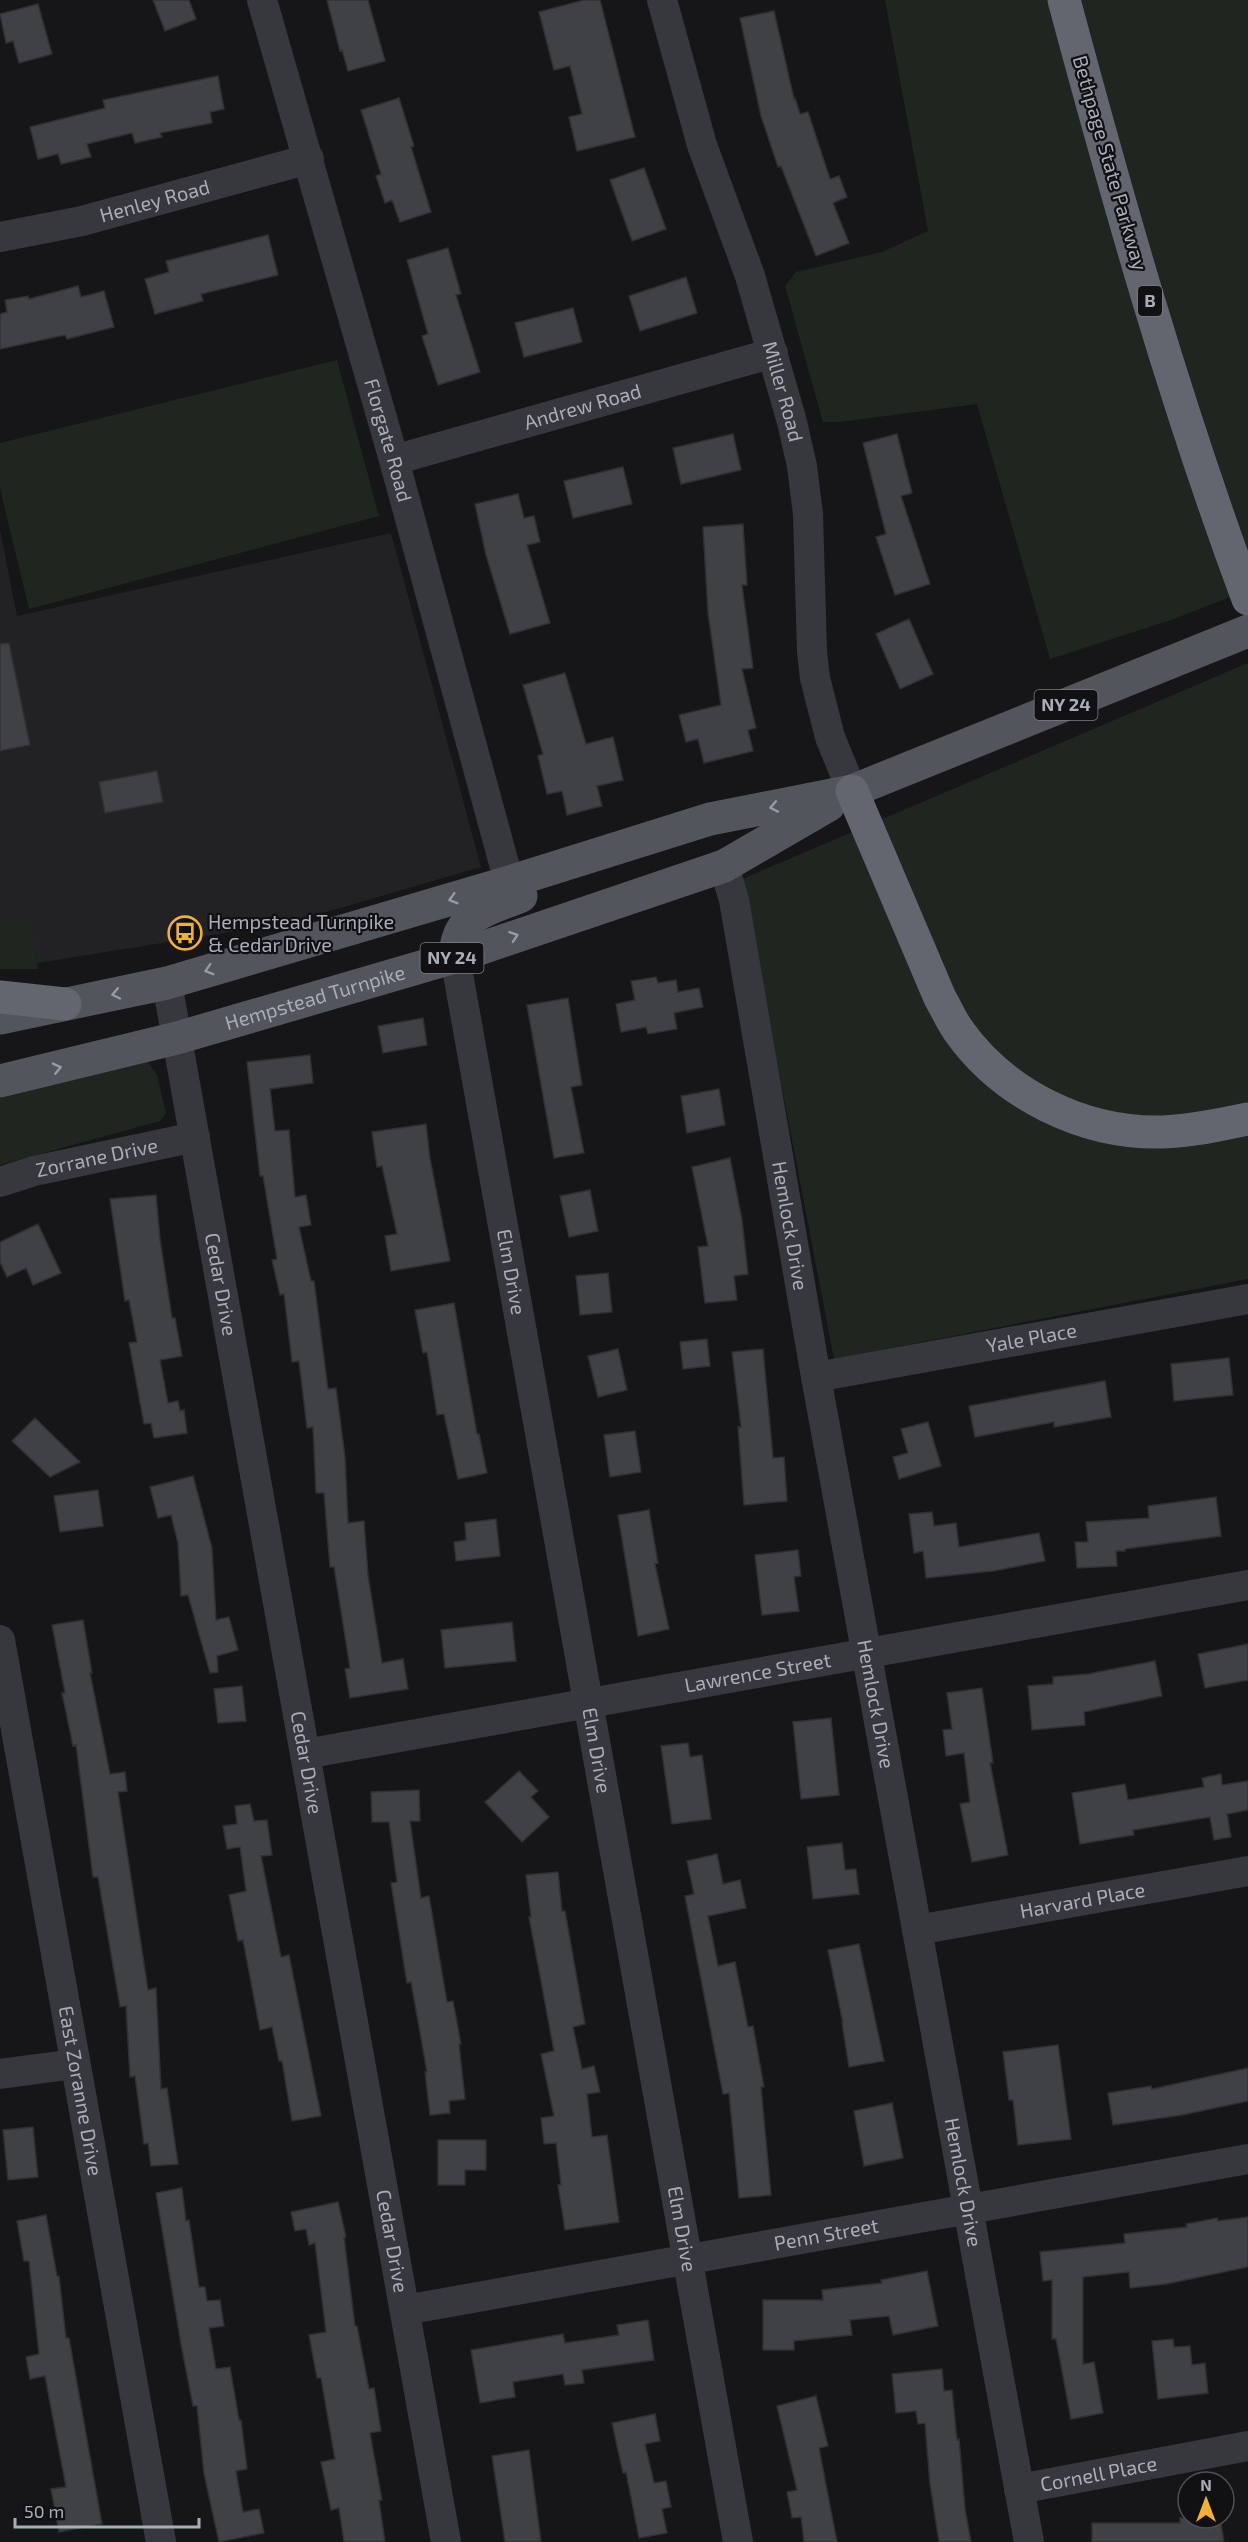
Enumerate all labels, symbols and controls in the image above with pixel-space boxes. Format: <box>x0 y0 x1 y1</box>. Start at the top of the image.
street label: Bethpage State Parkway <box>1069 52 1153 273</box>
street label: Henley Road <box>97 174 212 227</box>
road number: B <box>1138 286 1162 316</box>
street label: Miller Road <box>758 338 809 444</box>
street label: Florgate Road <box>360 376 418 504</box>
street label: Andrew Road <box>521 378 644 434</box>
road number: NY 24 <box>1034 690 1098 720</box>
one-way arrow <box>770 800 780 813</box>
one-way arrow <box>448 892 458 904</box>
place label: Hempstead Turnpike & Cedar Drive <box>208 909 394 956</box>
bus stop icon: Hempstead Turnpike & Cedar Drive <box>167 915 203 951</box>
one-way arrow <box>509 931 519 943</box>
road number: NY 24 <box>420 943 484 973</box>
street label: Hempstead Turnpike <box>222 959 408 1034</box>
one-way arrow <box>204 963 215 975</box>
one-way arrow <box>111 987 121 1000</box>
one-way arrow <box>52 1062 62 1075</box>
street label: Zorrane Drive <box>33 1132 160 1181</box>
street label: Hemlock Drive <box>768 1159 814 1292</box>
street label: Elm Drive <box>493 1227 532 1317</box>
street label: Cedar Drive <box>201 1231 243 1337</box>
street label: Yale Place <box>984 1317 1079 1357</box>
street label: Hemlock Drive <box>853 1638 900 1770</box>
street label: Lawrence Street <box>682 1647 833 1697</box>
street label: Elm Drive <box>578 1706 617 1795</box>
street label: Cedar Drive <box>287 1709 328 1816</box>
street label: Harvard Place <box>1018 1877 1147 1922</box>
street label: East Zoranne Drive <box>55 2004 108 2178</box>
street label: Hemlock Drive <box>941 2116 988 2248</box>
street label: Elm Drive <box>664 2184 703 2273</box>
street label: Cedar Drive <box>372 2187 414 2294</box>
street label: Penn Street <box>772 2212 881 2255</box>
street label: Cornell Place <box>1038 2450 1159 2496</box>
north arrow <box>1176 2470 1236 2530</box>
text: N <box>1200 2475 1212 2494</box>
scale bar <box>15 2491 200 2529</box>
text: 50 m <box>24 2500 64 2522</box>

